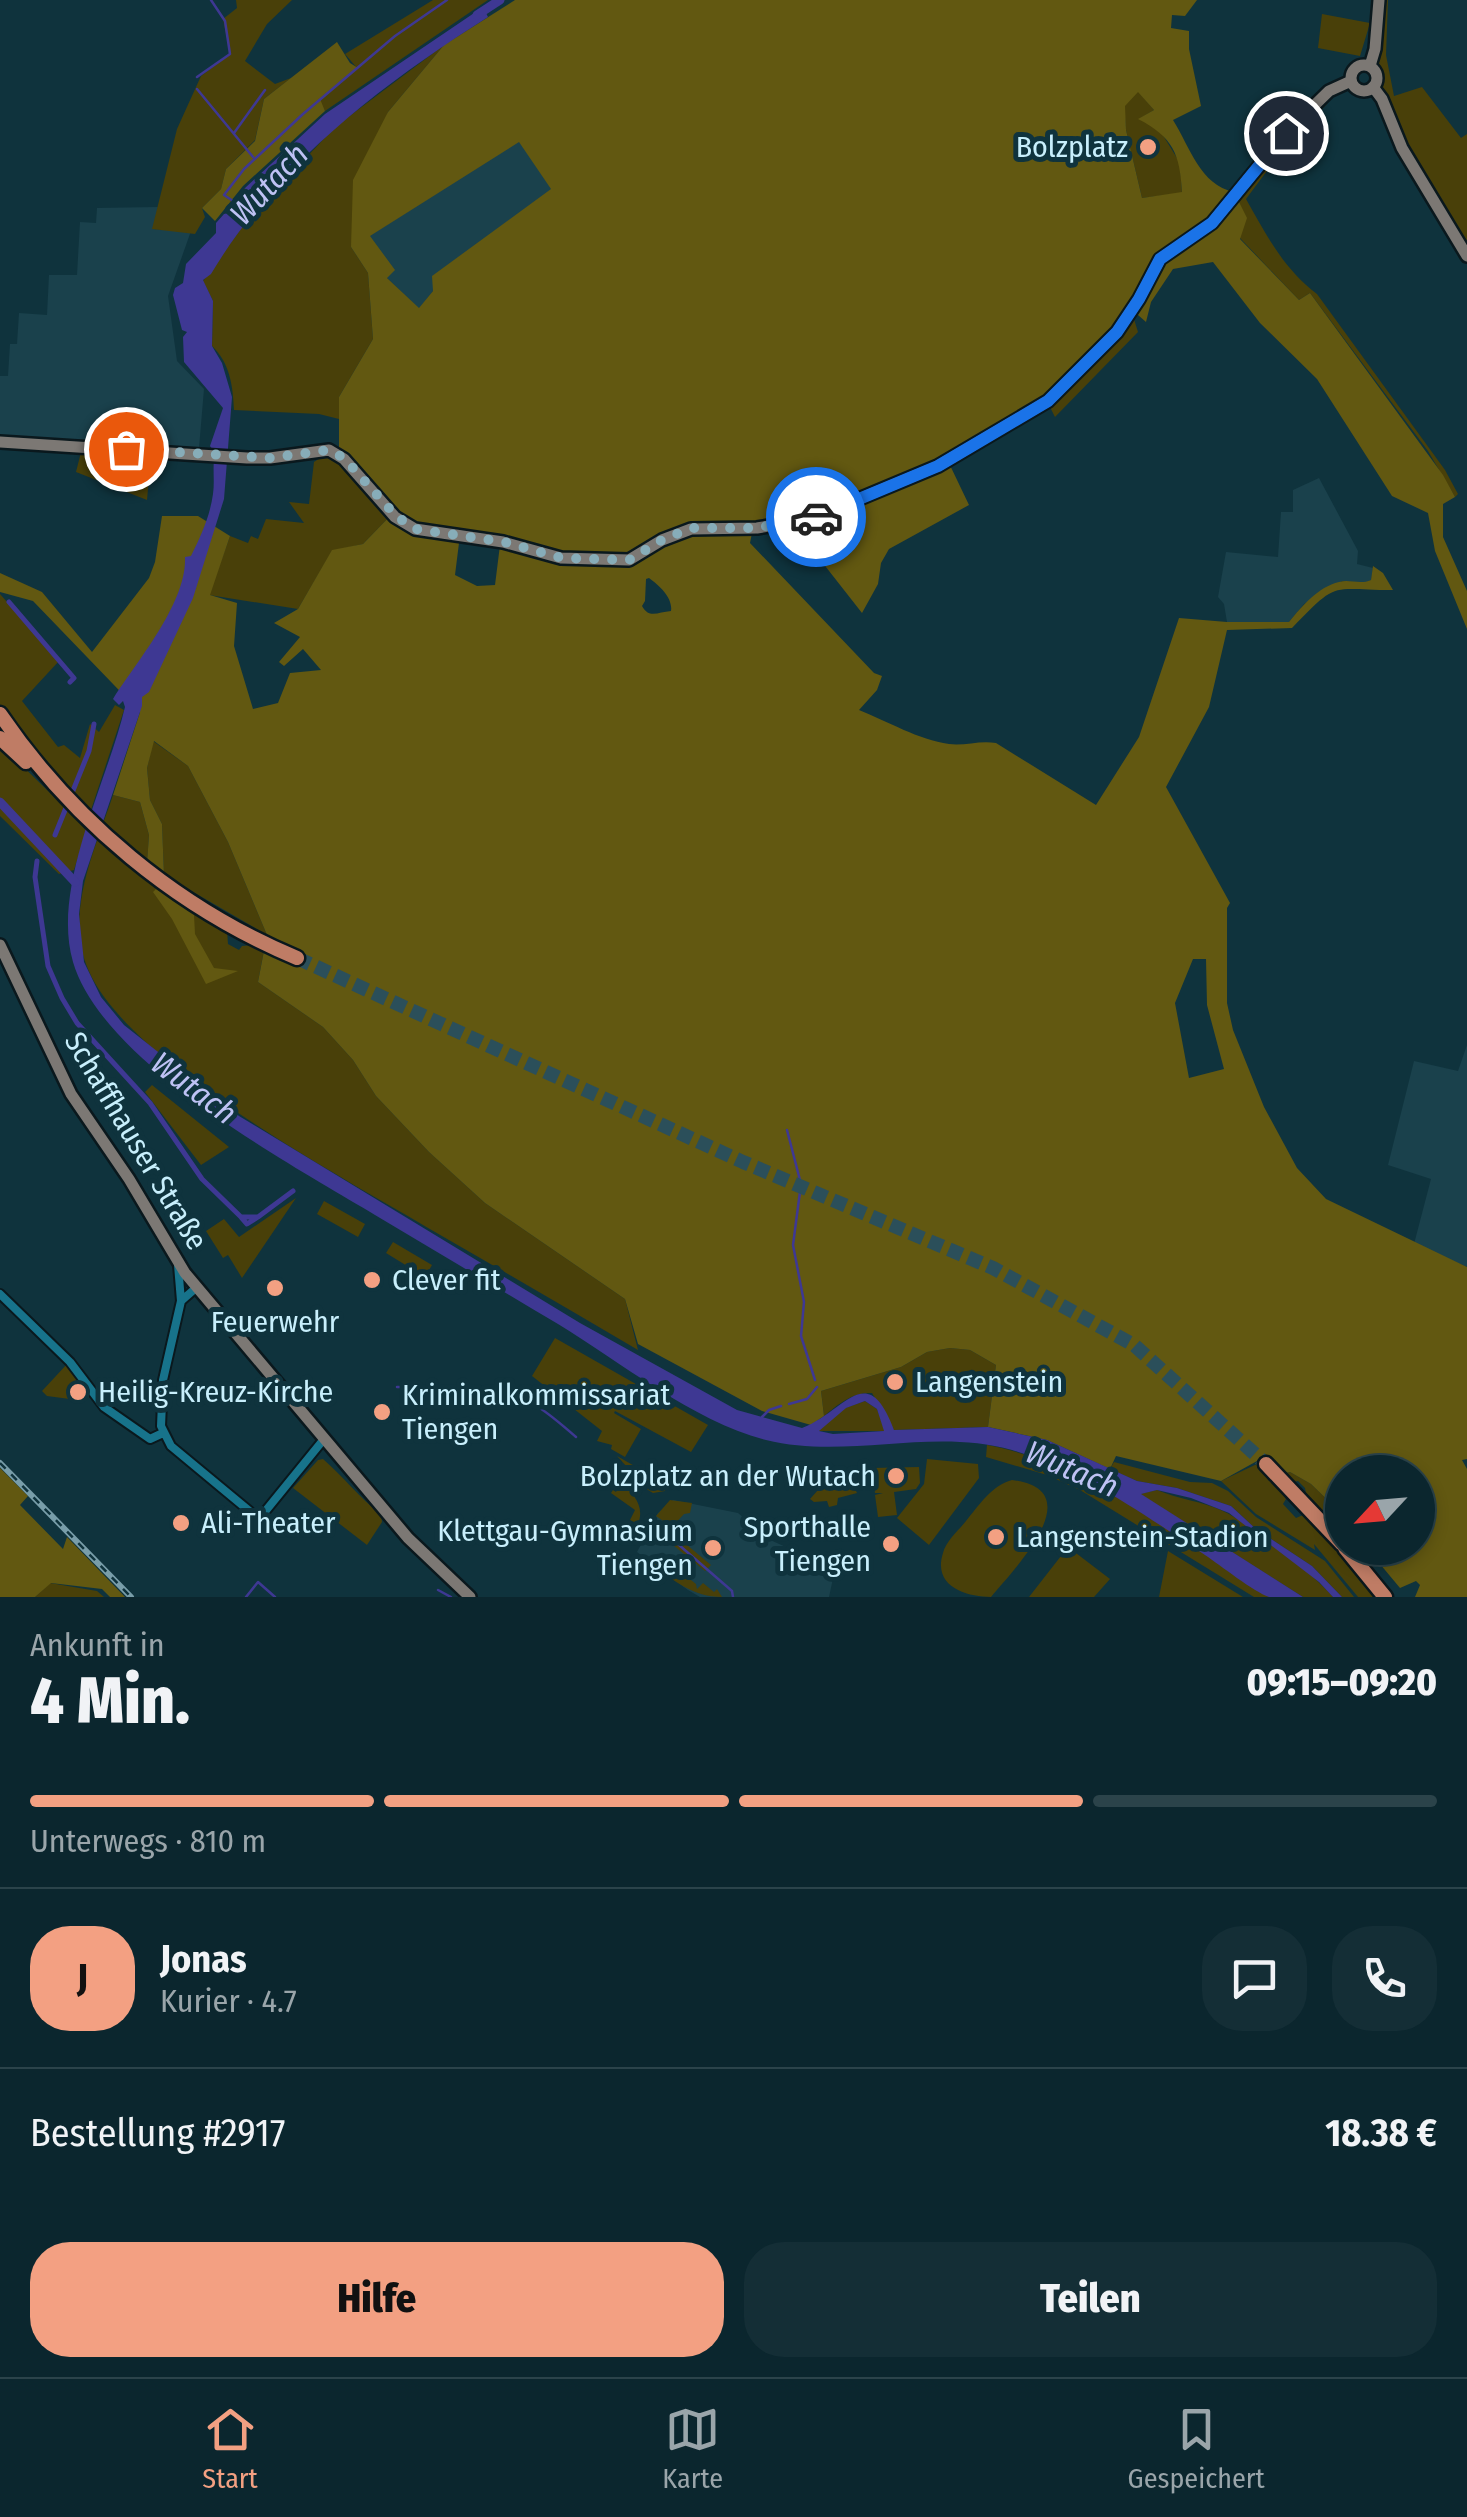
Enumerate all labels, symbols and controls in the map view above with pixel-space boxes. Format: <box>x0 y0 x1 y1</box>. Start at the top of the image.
pin <box>1244 91 1329 176</box>
icon: home <box>1259 106 1314 161</box>
place label: Bolzplatz <box>1016 129 1128 165</box>
water label: Wutach <box>222 136 316 232</box>
marker: Bolzplatz <box>1137 136 1159 158</box>
pin <box>84 407 169 492</box>
icon: bag <box>99 422 154 477</box>
courier <box>766 467 866 567</box>
icon: car <box>789 490 844 545</box>
street label: Schaffhauser Straße <box>57 1026 215 1256</box>
water label: Wutach <box>144 1044 244 1132</box>
place label: Clever fit <box>392 1262 501 1298</box>
marker: Clever fit <box>361 1269 383 1291</box>
marker: Feuerwehr <box>264 1277 286 1299</box>
place label: Feuerwehr <box>211 1304 340 1340</box>
place label: Langenstein <box>915 1364 1063 1400</box>
marker: Langenstein <box>884 1371 906 1393</box>
place label: Heilig-Kreuz-Kirche <box>98 1374 333 1410</box>
place label: Kriminalkommissariat Tiengen <box>402 1377 670 1447</box>
marker: Heilig-Kreuz-Kirche <box>67 1381 89 1403</box>
marker: Kriminalkommissariat Tiengen <box>371 1401 393 1423</box>
water label: Wutach <box>1020 1433 1124 1505</box>
north arrow <box>1325 1455 1435 1565</box>
map controls <box>1325 1455 1435 1565</box>
place label: Bolzplatz an der Wutach <box>580 1458 876 1494</box>
marker: Bolzplatz an der Wutach <box>885 1465 907 1487</box>
place label: Ali-Theater <box>201 1505 336 1541</box>
place label: Sporthalle Tiengen <box>743 1509 871 1579</box>
marker: Ali-Theater <box>170 1512 192 1534</box>
place label: Klettgau-Gymnasium Tiengen <box>437 1513 693 1583</box>
place label: Langenstein-Stadion <box>1016 1519 1268 1555</box>
marker: Langenstein-Stadion <box>985 1526 1007 1548</box>
marker: Sporthalle Tiengen <box>880 1533 902 1555</box>
marker: Klettgau-Gymnasium Tiengen <box>702 1537 724 1559</box>
text: Ankunft in <box>30 1626 165 1664</box>
text: 09:15–09:20 <box>1246 1659 1437 1705</box>
text: 4 Min. <box>30 1662 190 1740</box>
text: Unterwegs · 810 m <box>30 1822 266 1860</box>
button: chat <box>1202 1926 1307 2031</box>
button: phone <box>1332 1926 1437 2031</box>
text: Jonas <box>160 1936 247 1982</box>
text: J <box>77 1955 88 2001</box>
text: Kurier · 4.7 <box>160 1982 297 2020</box>
text: Bestellung #2917 <box>30 2110 285 2156</box>
text: 18.38 € <box>1325 2110 1437 2156</box>
button: Hilfe <box>30 2242 724 2357</box>
button: Teilen <box>744 2242 1437 2357</box>
tab: Start <box>202 2402 258 2495</box>
tab: Karte <box>662 2402 723 2495</box>
tab: Gespeichert <box>1128 2402 1265 2495</box>

